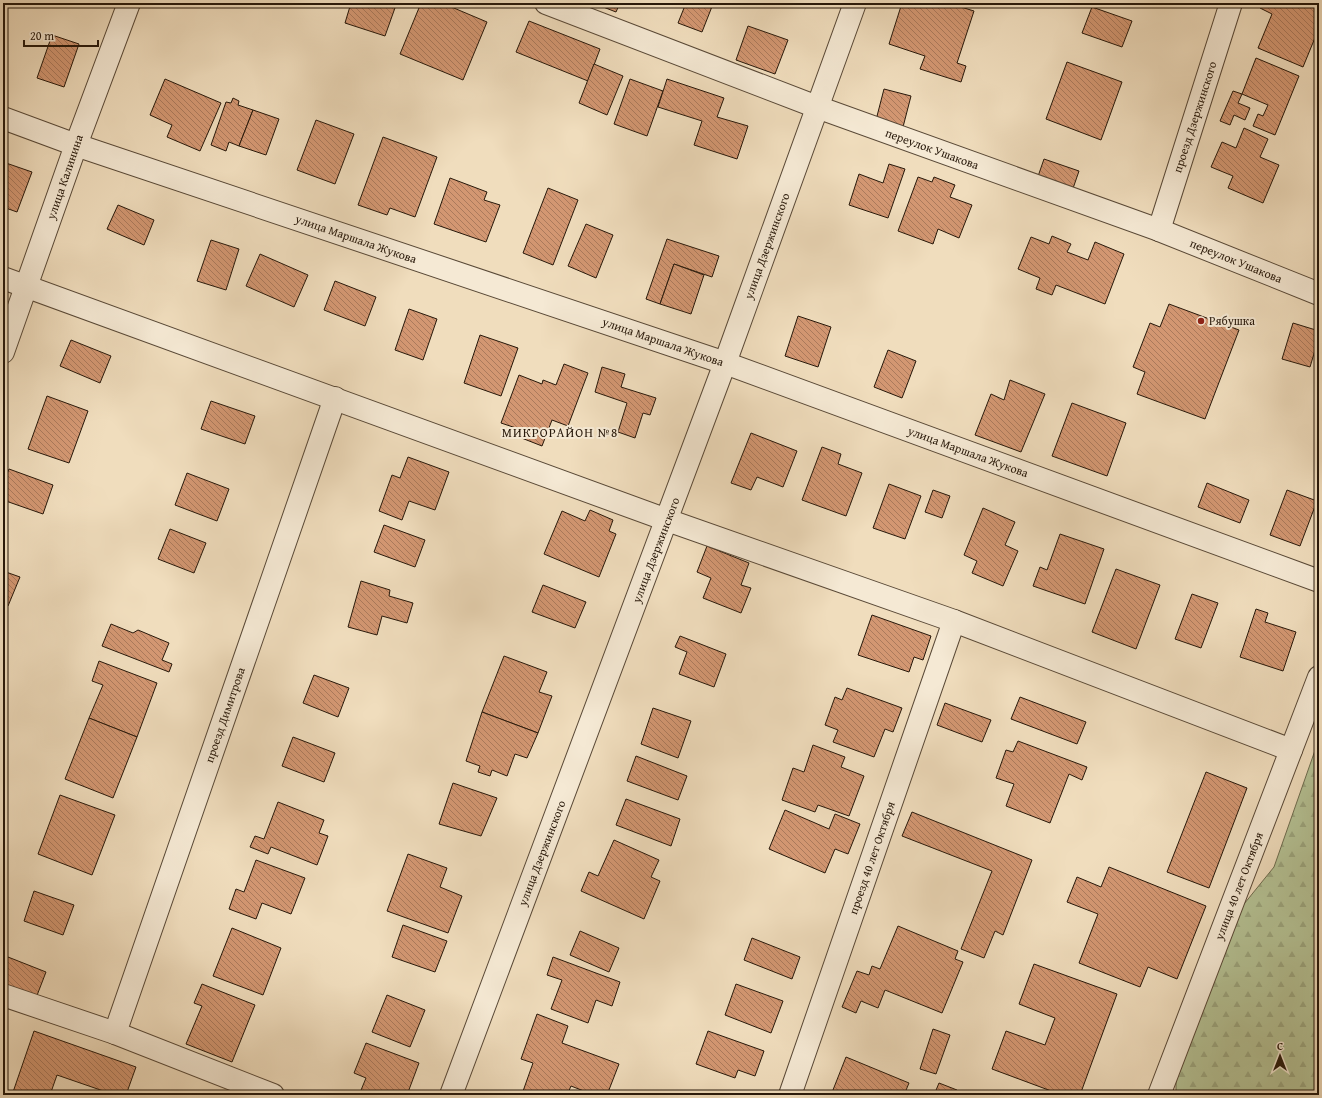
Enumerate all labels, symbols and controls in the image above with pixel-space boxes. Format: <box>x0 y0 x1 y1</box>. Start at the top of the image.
scale bar <box>24 22 98 48</box>
text: 20 m <box>30 27 54 44</box>
street label: проезд Дзержинского <box>1168 59 1221 175</box>
street label: переулок Ушакова <box>883 124 982 173</box>
street label: улица Калинина <box>42 132 87 222</box>
street label: улица Дзержинского <box>739 190 794 302</box>
street label: улица Маршала Жукова <box>292 209 419 267</box>
street label: переулок Ушакова <box>1187 234 1285 287</box>
street label: улица Маршала Жукова <box>599 312 726 370</box>
place label: Рябушка <box>1209 312 1255 329</box>
marker: Рябушка <box>1196 316 1206 326</box>
street label: улица Маршала Жукова <box>905 421 1031 481</box>
district label: МИКРОРАЙОН №8 <box>502 423 618 442</box>
street label: улица Дзержинского <box>627 495 684 606</box>
street label: проезд Димитрова <box>200 665 249 765</box>
street label: улица Дзержинского <box>513 798 570 909</box>
street label: проезд 40 лет Октября <box>844 799 899 917</box>
street label: улица 40 лет Октября <box>1210 830 1267 943</box>
north arrow <box>1260 1036 1300 1076</box>
text: С <box>1277 1038 1283 1054</box>

